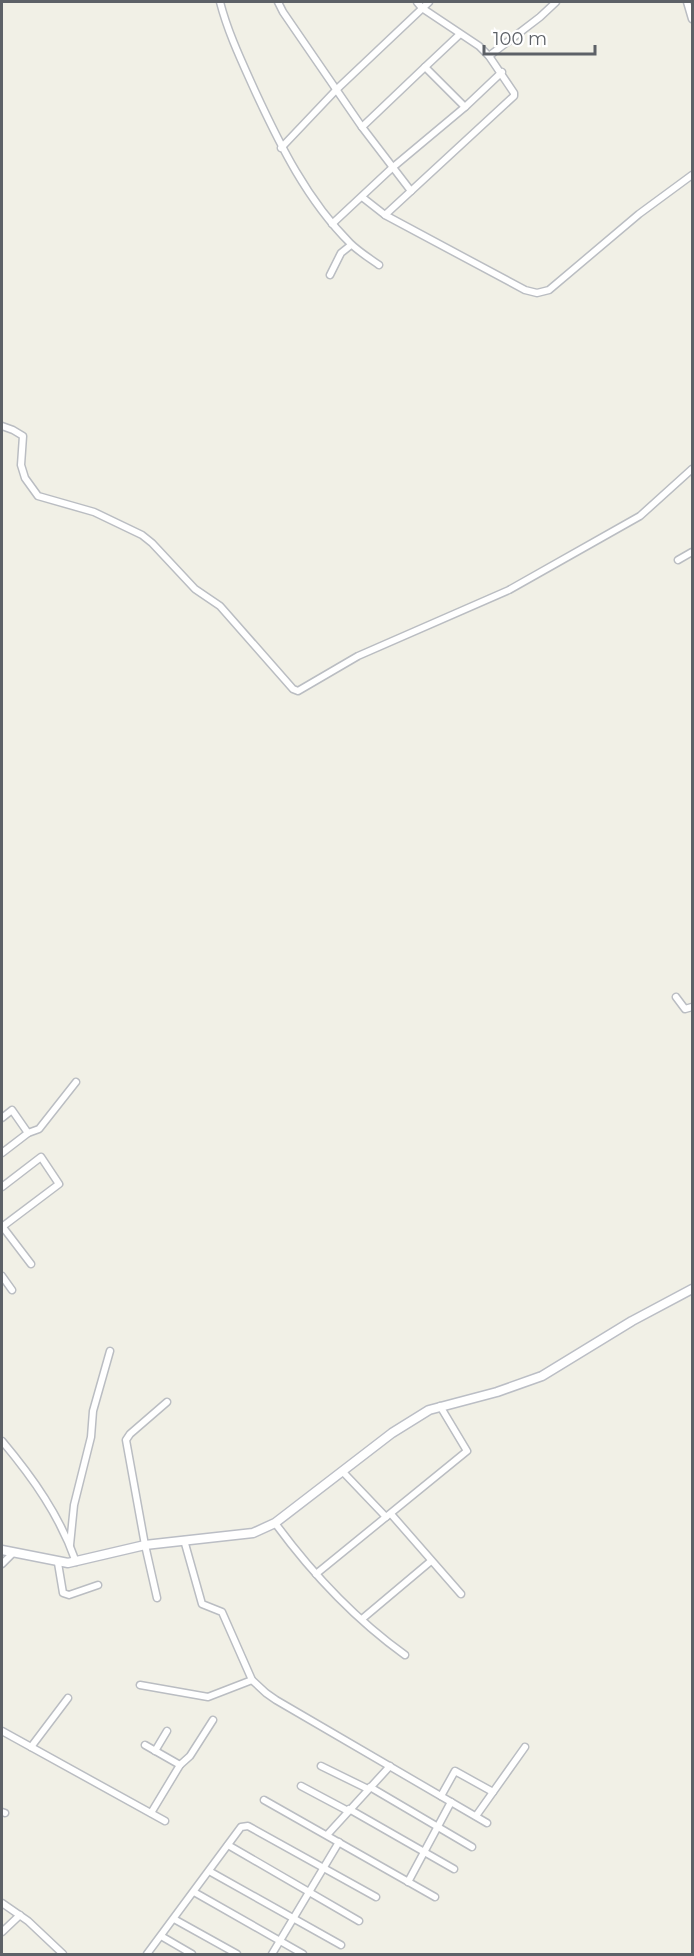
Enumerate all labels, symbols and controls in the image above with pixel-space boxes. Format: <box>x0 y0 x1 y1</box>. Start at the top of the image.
scale bar <box>484 18 595 56</box>
text: 100 m <box>493 28 547 50</box>

